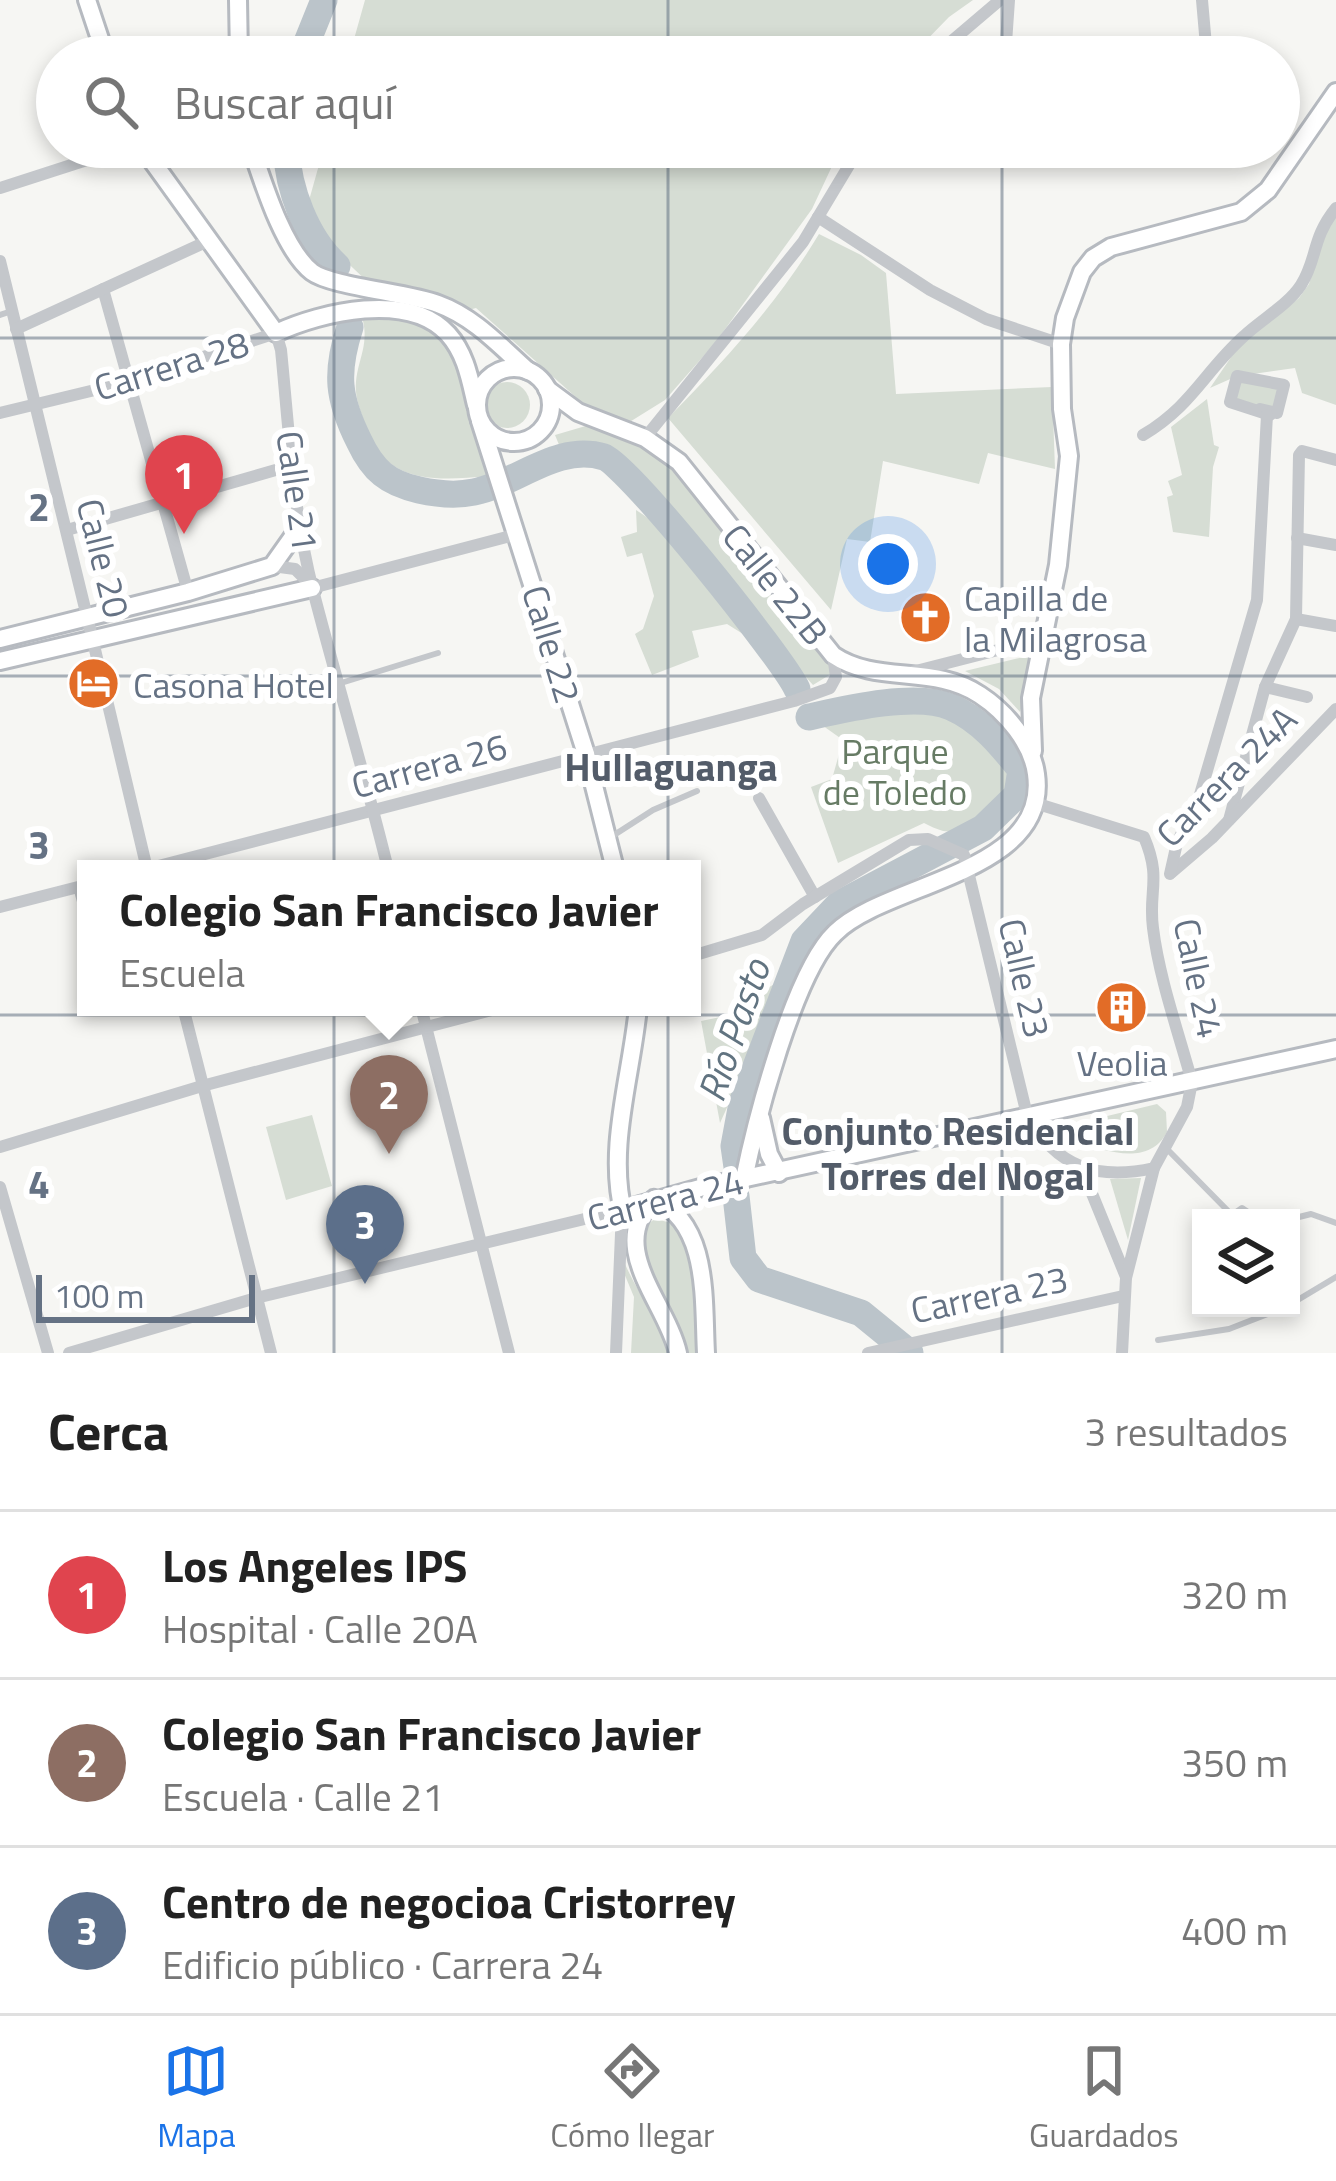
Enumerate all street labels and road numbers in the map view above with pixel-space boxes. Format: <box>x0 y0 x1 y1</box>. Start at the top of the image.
street label: Carrera 28 <box>87 315 255 415</box>
street label: Calle 21 <box>262 427 334 555</box>
street label: Calle 20 <box>63 493 145 623</box>
street label: Calle 22B <box>710 511 842 657</box>
street label: Calle 22 <box>508 578 596 710</box>
street label: Carrera 24A <box>1143 693 1309 859</box>
street label: Carrera 26 <box>345 718 513 812</box>
street label: Calle 23 <box>985 913 1065 1043</box>
street label: Calle 24 <box>1160 913 1238 1043</box>
street label: Carrera 24 <box>581 1153 749 1245</box>
street label: Carrera 23 <box>905 1251 1073 1337</box>

